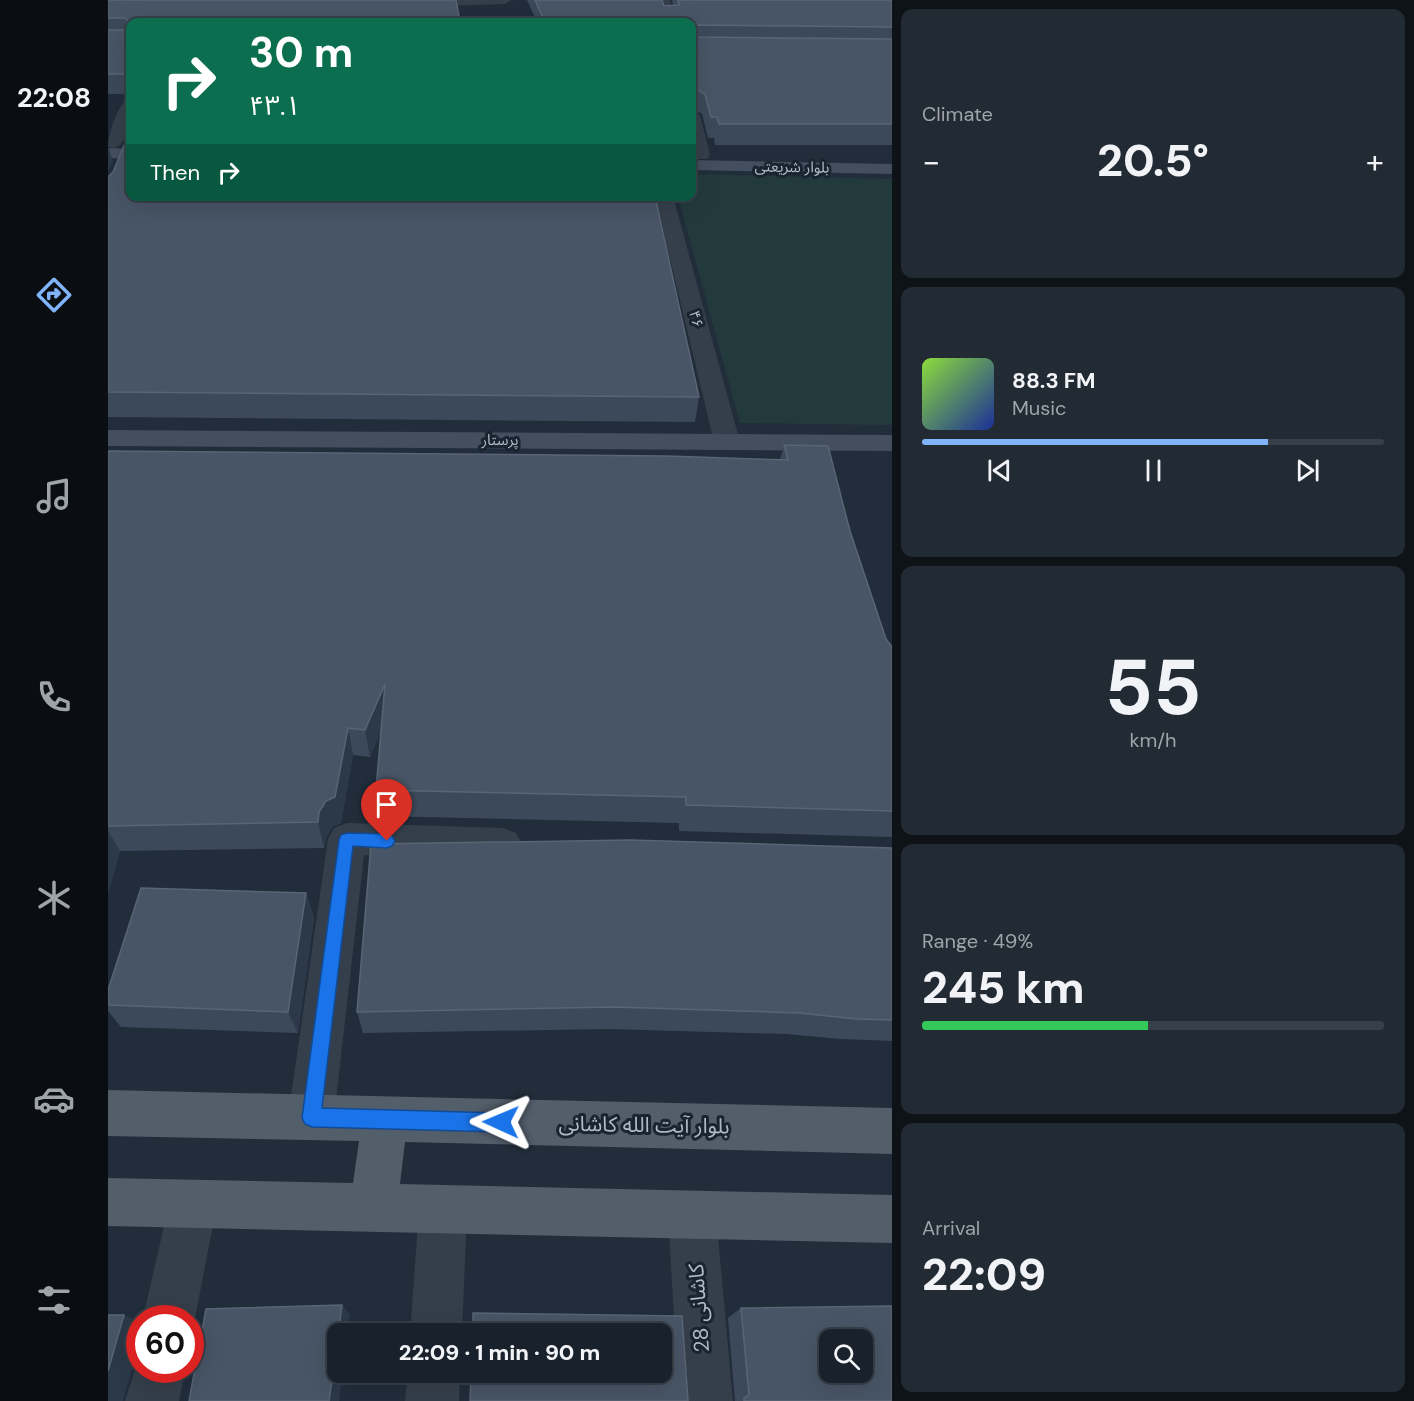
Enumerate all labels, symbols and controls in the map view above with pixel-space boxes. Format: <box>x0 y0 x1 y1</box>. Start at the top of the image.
text: 30 m <box>249 25 353 80</box>
icon: right <box>150 42 228 120</box>
text: 22:08 <box>17 80 91 115</box>
text: ۴۳.۱ <box>249 88 301 123</box>
text: Climate <box>922 101 993 127</box>
text: 20.5° <box>1097 131 1209 190</box>
text: − <box>922 140 940 183</box>
text: + <box>1366 140 1384 183</box>
icon: right <box>212 156 245 189</box>
street label: بلوار شریعتی <box>754 156 830 178</box>
text: Then <box>150 158 200 187</box>
icon: directions <box>33 274 75 316</box>
street label: ۴۶ <box>684 308 708 330</box>
text: 88.3 FM <box>1012 366 1096 395</box>
text: Music <box>1012 395 1067 421</box>
street label: پرستار <box>480 430 519 450</box>
icon: previous <box>983 454 1016 487</box>
icon: pause <box>1137 454 1170 487</box>
icon: next <box>1291 454 1324 487</box>
icon: music <box>33 475 75 517</box>
text: 55 <box>1104 637 1202 738</box>
icon: phone <box>33 676 75 718</box>
text: km/h <box>1129 727 1177 753</box>
pin <box>361 779 412 841</box>
icon: arrive <box>370 788 403 821</box>
icon: climate <box>33 877 75 919</box>
text: Range · 49% <box>922 928 1033 954</box>
text: 245 km <box>922 958 1085 1017</box>
icon: car <box>33 1078 75 1120</box>
position arrow <box>469 1090 533 1154</box>
street label: بلوار آیت الله کاشانی <box>558 1110 730 1140</box>
text: Arrival <box>922 1215 980 1241</box>
text: 22:09 <box>922 1245 1046 1304</box>
street label: کاشانی 28 <box>682 1263 716 1353</box>
icon: filters <box>33 1279 75 1321</box>
speed limit sign: 60 <box>126 1305 204 1383</box>
map controls <box>819 1329 873 1383</box>
button: search <box>819 1329 873 1383</box>
text: 22:09 · 1 min · 90 m <box>399 1338 600 1367</box>

